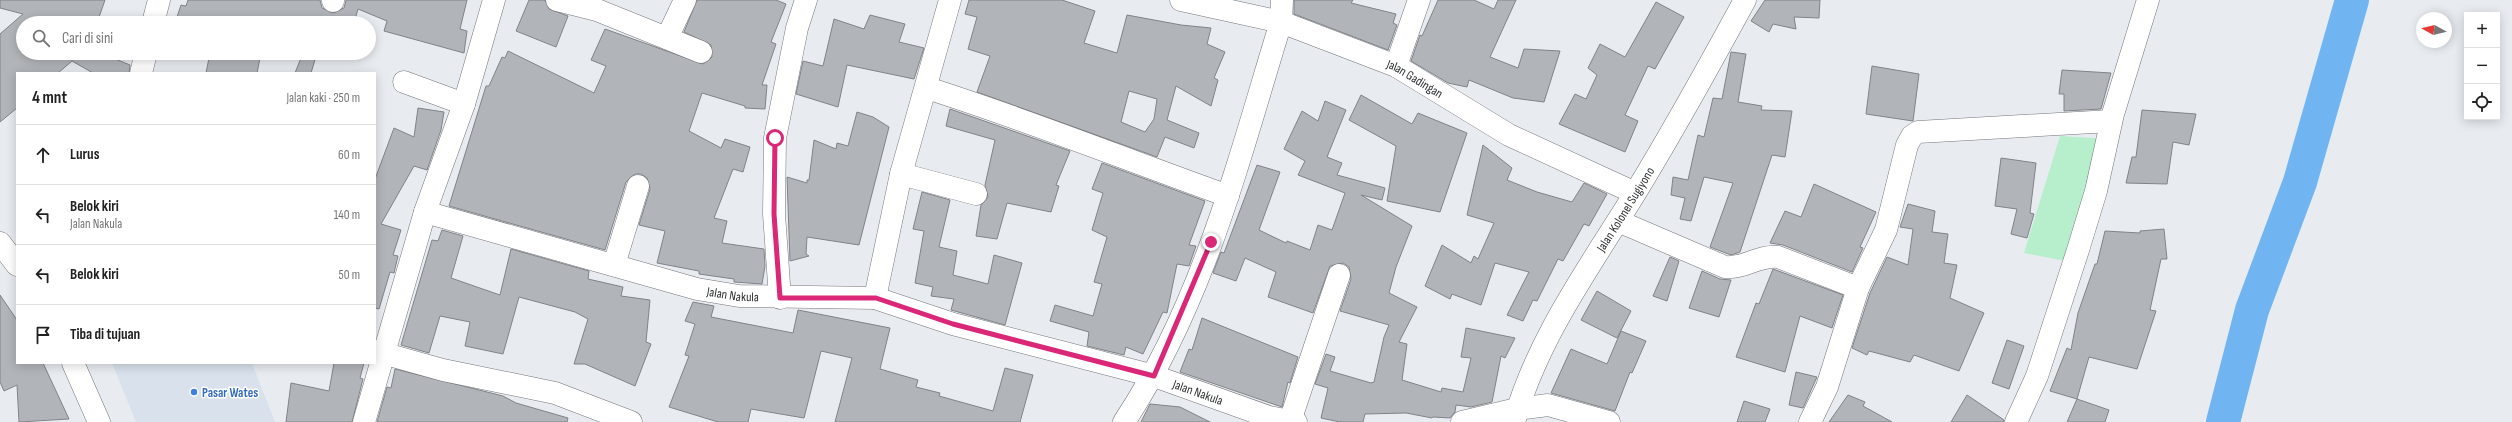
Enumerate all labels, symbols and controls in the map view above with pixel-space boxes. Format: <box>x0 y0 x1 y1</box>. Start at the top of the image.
north arrow <box>2416 12 2452 48</box>
map controls <box>2464 12 2500 120</box>
button: + <box>2464 12 2500 48</box>
search box <box>16 16 376 60</box>
icon: search <box>30 27 52 49</box>
text: Cari di sini <box>62 29 113 48</box>
button: − <box>2464 48 2500 84</box>
street label: Jalan Gadingan <box>1383 56 1446 102</box>
button: locate <box>2464 84 2500 120</box>
text: 4 mnt <box>32 88 67 108</box>
text: Jalan kaki · 250 m <box>286 90 360 106</box>
route start <box>766 129 784 147</box>
icon: ahead <box>32 144 54 166</box>
text: Lurus <box>70 145 99 164</box>
text: 60 m <box>338 147 360 163</box>
street label: Jalan Kolonel Sugiyono <box>1593 164 1658 256</box>
text: Belok kiri <box>70 197 119 216</box>
icon: left <box>32 204 54 226</box>
text: 140 m <box>334 207 360 223</box>
text: Jalan Nakula <box>70 216 122 232</box>
route end <box>1202 233 1220 251</box>
icon: left <box>32 264 54 286</box>
text: Belok kiri <box>70 265 119 284</box>
text: 50 m <box>339 267 360 283</box>
street label: Jalan Nakula <box>705 284 759 305</box>
icon: arrive <box>32 324 54 346</box>
text: Tiba di tujuan <box>70 325 140 344</box>
street label: Jalan Nakula <box>1170 376 1225 409</box>
place label: Pasar Wates <box>202 385 258 401</box>
marker: Pasar Wates <box>189 387 199 397</box>

